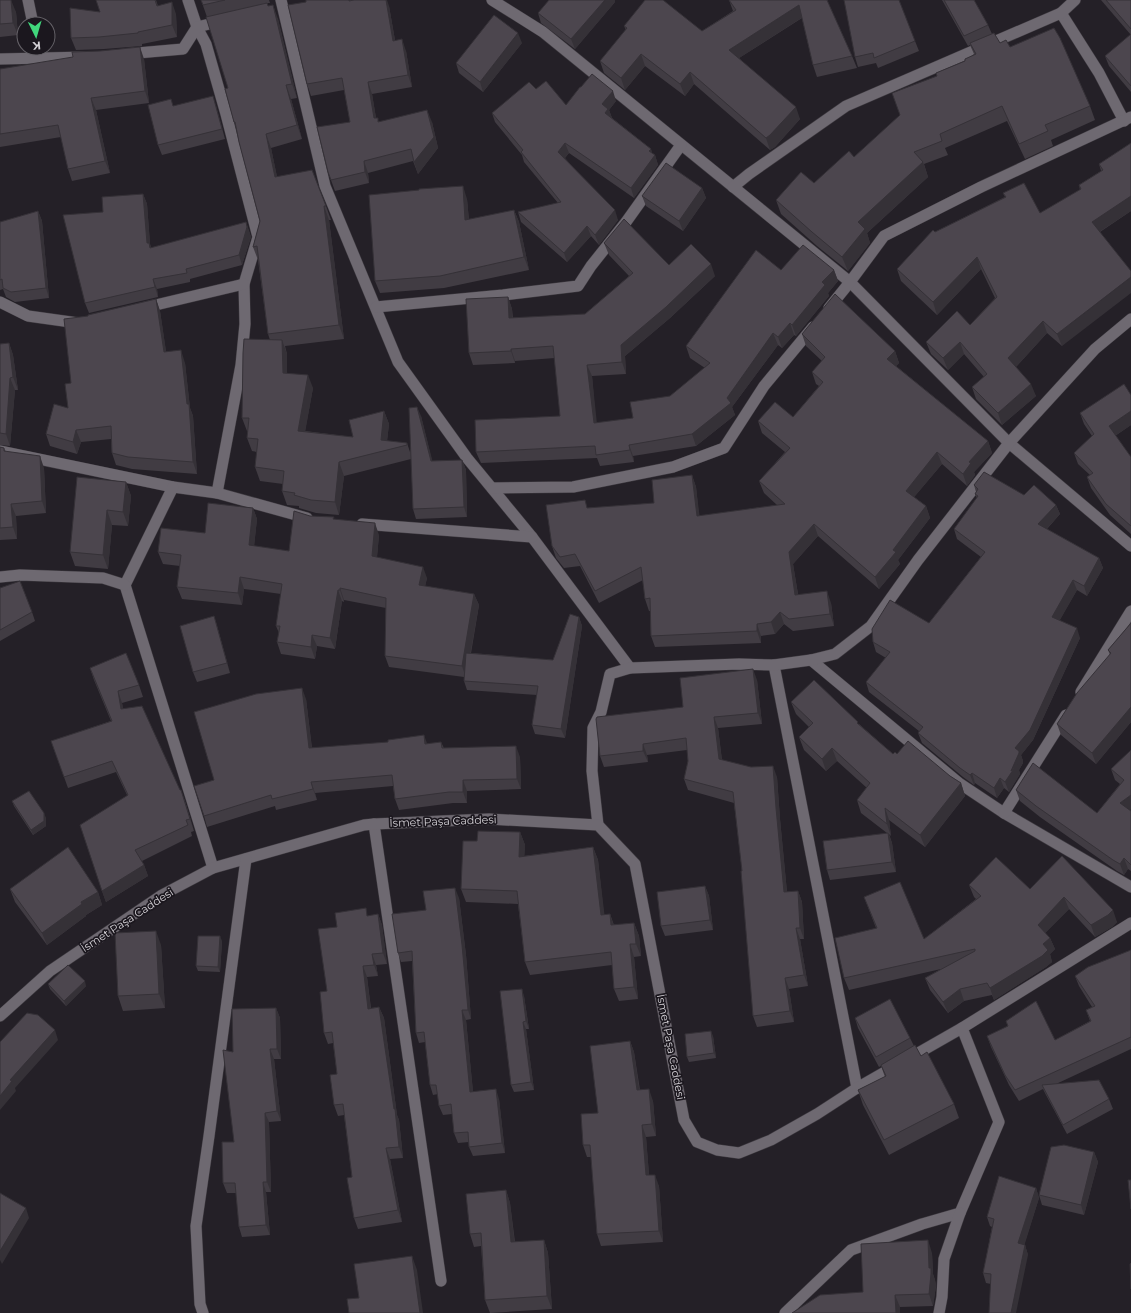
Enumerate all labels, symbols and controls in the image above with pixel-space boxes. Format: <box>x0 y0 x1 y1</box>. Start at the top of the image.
north arrow <box>16 16 56 56</box>
text: K <box>31 39 42 53</box>
street label: İsmet Paşa Caddesi <box>389 812 497 830</box>
street label: İsmet Paşa Caddesi <box>78 885 176 955</box>
street label: İsmet Paşa Caddesi <box>654 993 688 1101</box>

